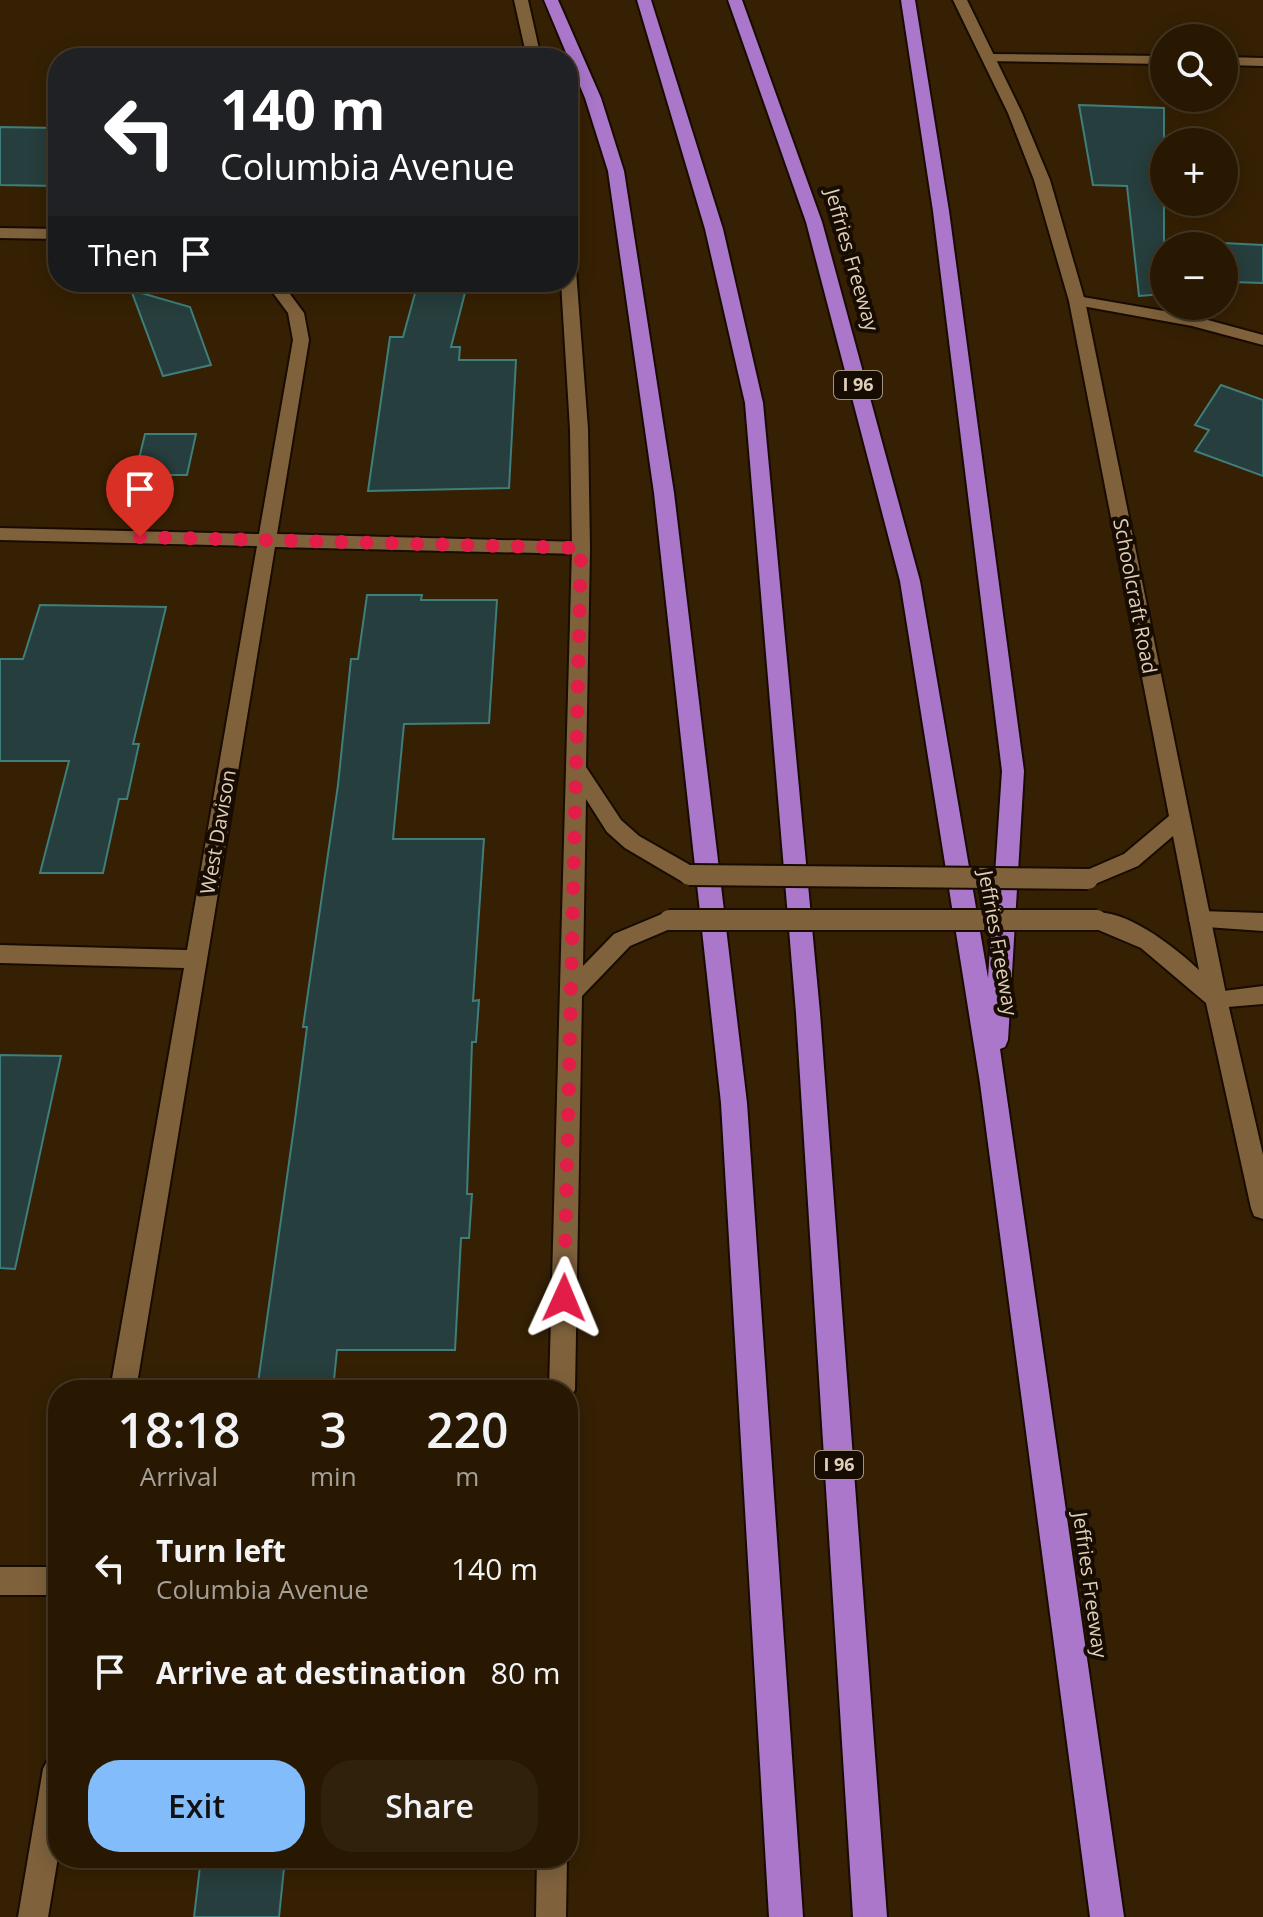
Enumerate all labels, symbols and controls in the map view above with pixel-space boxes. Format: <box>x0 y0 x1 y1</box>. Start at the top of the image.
map controls <box>1150 24 1238 320</box>
button: search <box>1150 24 1238 112</box>
text: 140 m <box>220 70 386 146</box>
icon: left <box>88 80 192 184</box>
button: + <box>1150 128 1238 216</box>
text: Columbia Avenue <box>220 142 515 191</box>
street label: Jeffries Freeway <box>819 184 886 335</box>
icon: arrive <box>174 232 218 276</box>
button: − <box>1150 232 1238 320</box>
text: Then <box>88 234 158 275</box>
road number: I 96 <box>834 371 882 399</box>
pin <box>106 455 174 537</box>
icon: arrive <box>118 467 162 511</box>
street label: Schoolcraft Road <box>1107 516 1164 676</box>
street label: West Davison <box>193 768 242 896</box>
street label: Jeffries Freeway <box>972 866 1025 1019</box>
position arrow <box>522 1256 606 1340</box>
text: 18:18 <box>118 1397 240 1462</box>
text: 3 <box>320 1397 347 1462</box>
text: 220 <box>426 1397 508 1462</box>
road number: I 96 <box>815 1451 863 1479</box>
text: Arrival <box>140 1458 218 1494</box>
text: min <box>310 1458 357 1494</box>
text: m <box>455 1458 479 1494</box>
street label: Jeffries Freeway <box>1067 1508 1114 1660</box>
text: Turn left <box>156 1530 286 1571</box>
icon: left <box>88 1546 132 1590</box>
text: 140 m <box>451 1548 538 1589</box>
text: Columbia Avenue <box>156 1571 369 1607</box>
icon: arrive <box>88 1650 132 1694</box>
text: Arrive at destination <box>156 1652 467 1693</box>
text: 80 m <box>491 1652 561 1693</box>
button: Exit <box>88 1760 305 1852</box>
button: Share <box>321 1760 538 1852</box>

